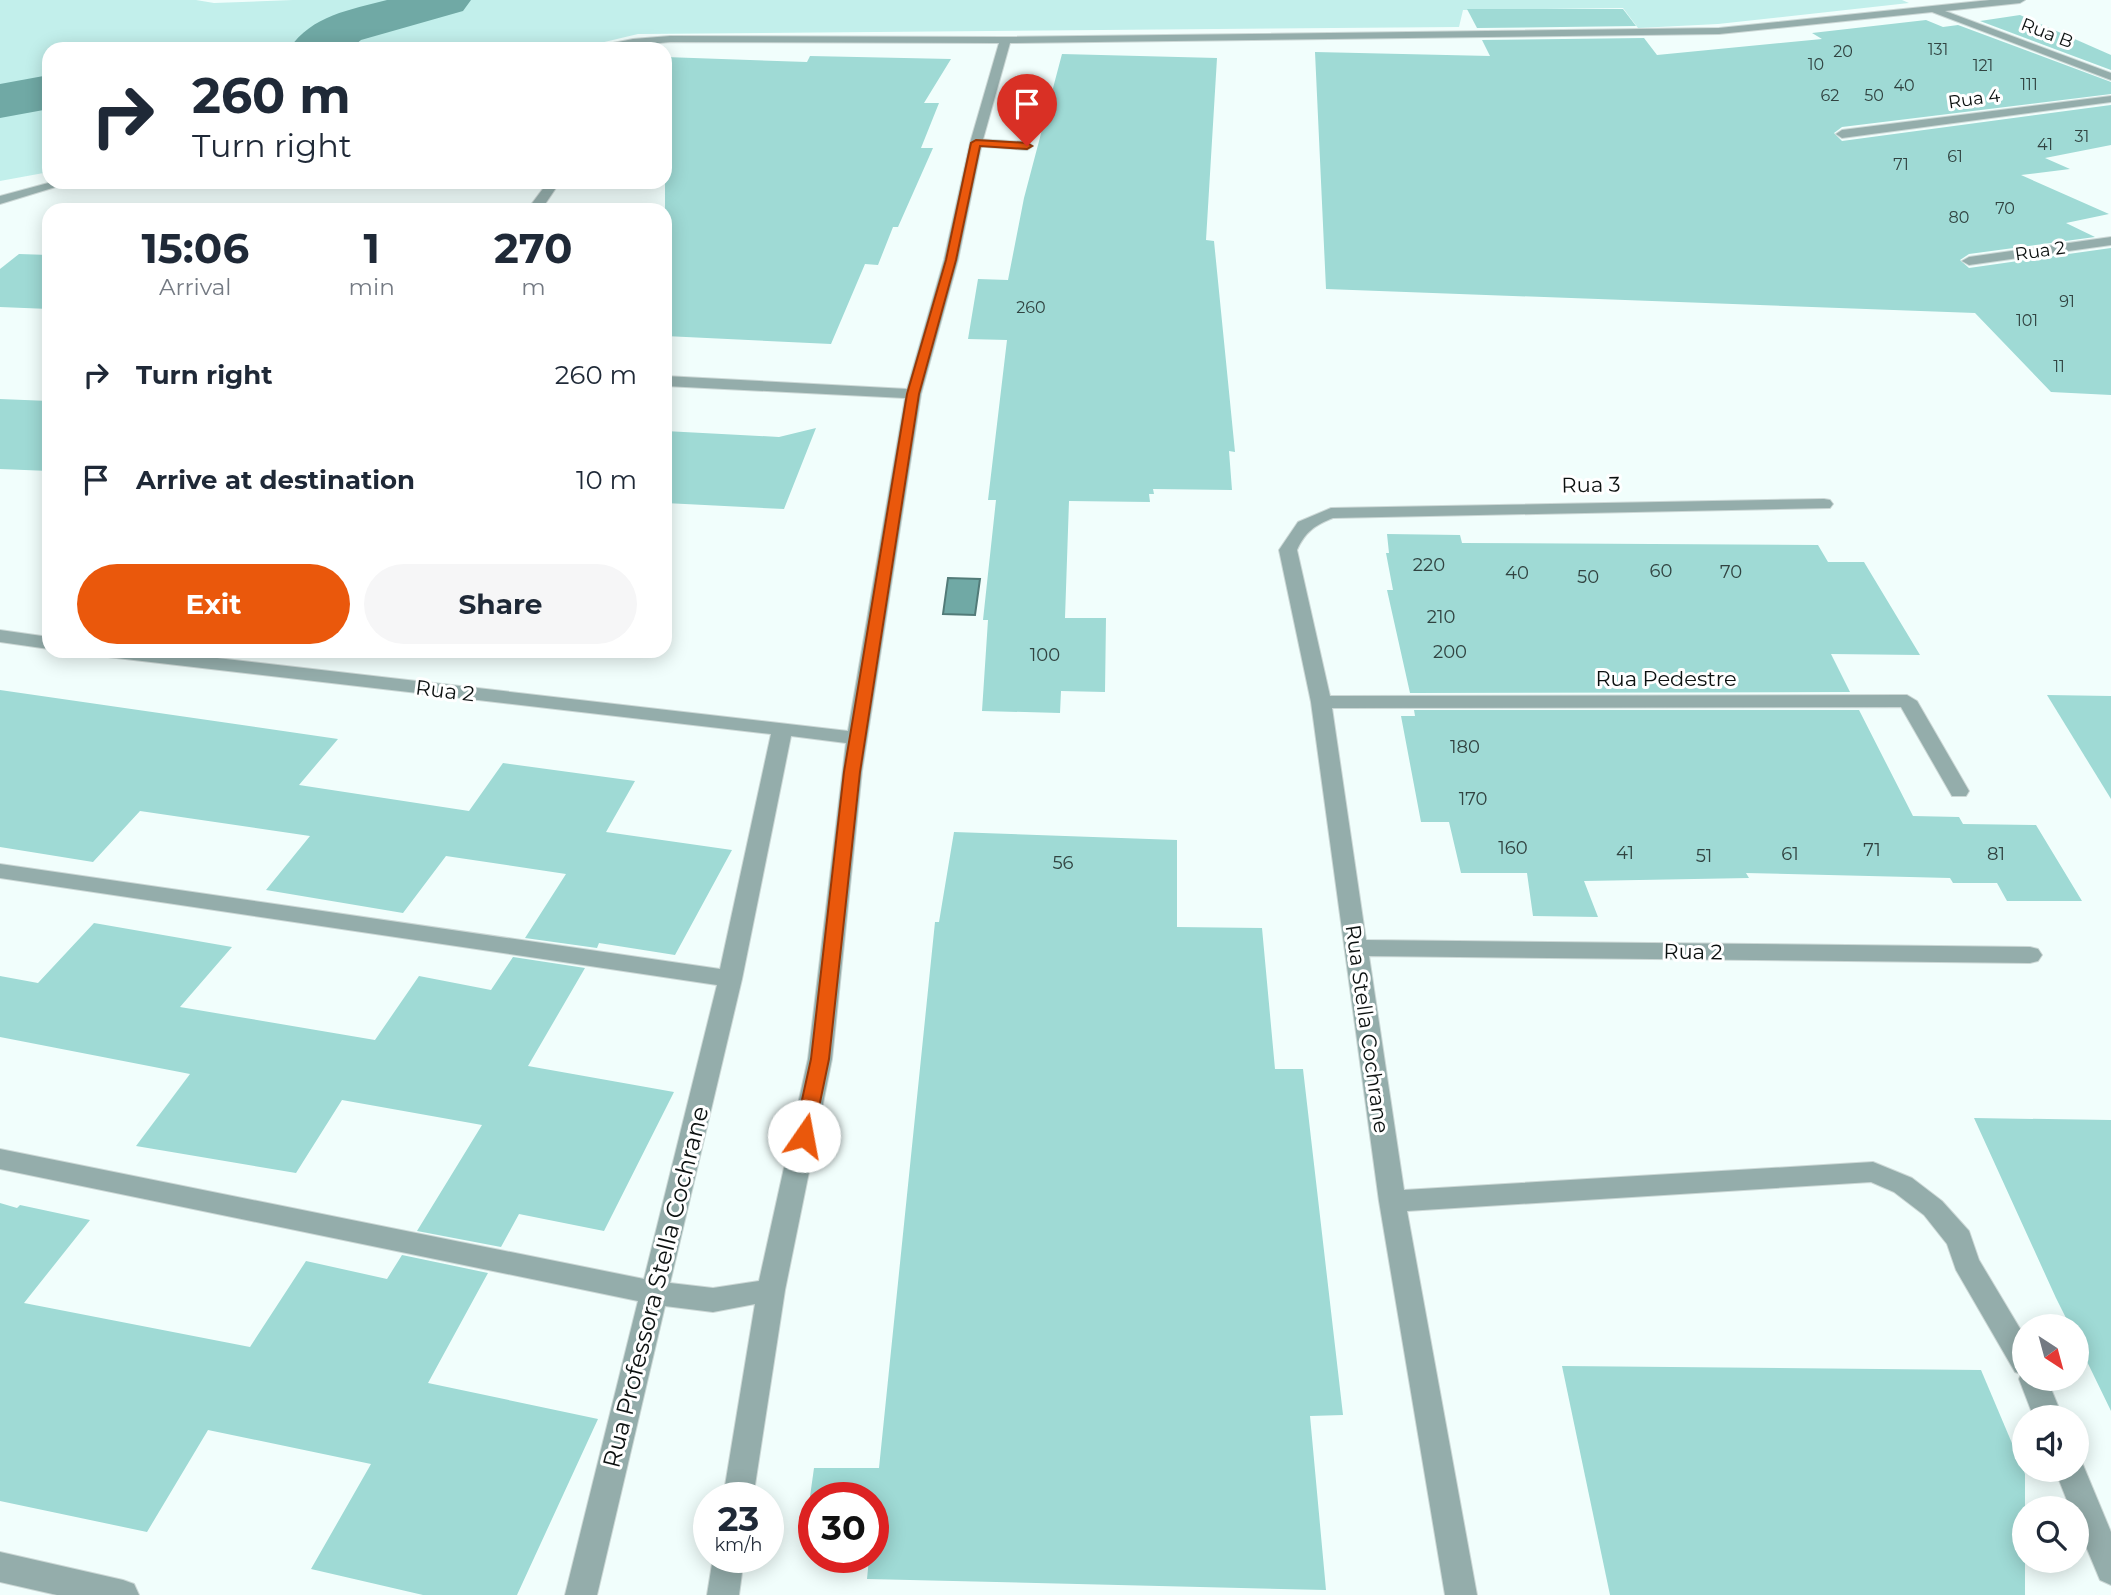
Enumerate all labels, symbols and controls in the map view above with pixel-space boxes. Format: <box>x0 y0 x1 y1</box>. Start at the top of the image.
street label: Rua B <box>2018 13 2076 53</box>
house number: 131 <box>1928 40 1948 59</box>
house number: 20 <box>1833 42 1853 61</box>
house number: 10 <box>1808 55 1824 74</box>
house number: 121 <box>1973 56 1993 75</box>
text: 260 m <box>192 66 351 125</box>
icon: right <box>77 70 168 161</box>
pin <box>997 74 1057 146</box>
house number: 111 <box>2020 75 2038 94</box>
house number: 40 <box>1893 76 1915 95</box>
street label: Rua 4 <box>1947 84 2002 114</box>
icon: arrive <box>1008 85 1046 123</box>
house number: 62 <box>1821 86 1839 105</box>
house number: 50 <box>1864 86 1884 105</box>
text: Turn right <box>192 126 352 165</box>
house number: 31 <box>2075 127 2089 146</box>
house number: 41 <box>2037 135 2053 154</box>
house number: 61 <box>1947 147 1963 166</box>
house number: 71 <box>1893 155 1909 174</box>
house number: 70 <box>1995 199 2015 218</box>
house number: 80 <box>1949 208 1969 227</box>
text: 15:06 <box>141 222 249 274</box>
text: 1 <box>363 222 380 274</box>
text: 270 <box>494 222 573 274</box>
street label: Rua 2 <box>2013 237 2067 265</box>
text: Arrival <box>159 273 232 301</box>
text: min <box>349 273 395 301</box>
text: m <box>521 273 546 301</box>
house number: 91 <box>2059 292 2075 311</box>
house number: 260 <box>1016 298 1046 317</box>
house number: 101 <box>2016 311 2038 330</box>
icon: right <box>77 356 115 394</box>
house number: 11 <box>2053 357 2065 376</box>
text: Turn right <box>136 359 272 391</box>
text: 260 m <box>555 359 637 391</box>
icon: arrive <box>77 461 115 499</box>
text: Arrive at destination <box>136 464 415 496</box>
text: 10 m <box>576 464 637 496</box>
street label: Rua 3 <box>1561 471 1621 498</box>
house number: 220 <box>1413 554 1445 576</box>
house number: 60 <box>1650 560 1672 582</box>
house number: 70 <box>1720 561 1742 583</box>
house number: 40 <box>1505 562 1529 584</box>
button: Exit <box>77 564 350 644</box>
button: Share <box>364 564 637 644</box>
house number: 50 <box>1577 566 1599 588</box>
house number: 210 <box>1427 606 1455 628</box>
house number: 200 <box>1433 641 1467 663</box>
house number: 100 <box>1030 644 1060 666</box>
street label: Rua Pedestre <box>1595 666 1737 691</box>
street label: Rua 2 <box>414 674 476 707</box>
house number: 180 <box>1450 736 1480 758</box>
house number: 170 <box>1459 788 1487 810</box>
house number: 160 <box>1498 837 1528 859</box>
house number: 71 <box>1863 839 1881 861</box>
house number: 41 <box>1616 842 1634 864</box>
house number: 61 <box>1781 843 1799 865</box>
house number: 81 <box>1987 843 2005 865</box>
house number: 51 <box>1696 845 1712 867</box>
house number: 56 <box>1052 852 1074 874</box>
street label: Rua Stella Cochrane <box>1340 923 1395 1135</box>
street label: Rua 2 <box>1663 938 1723 965</box>
position arrow <box>767 1099 841 1173</box>
street label: Rua Professora Stella Cochrane <box>597 1103 715 1471</box>
north arrow <box>2012 1314 2090 1391</box>
map controls <box>2012 1314 2089 1573</box>
button: sound <box>2012 1405 2089 1482</box>
speed limit sign: 30 <box>798 1482 889 1573</box>
button: search <box>2012 1496 2089 1573</box>
text: 23 <box>718 1497 759 1540</box>
text: km/h <box>714 1534 763 1556</box>

